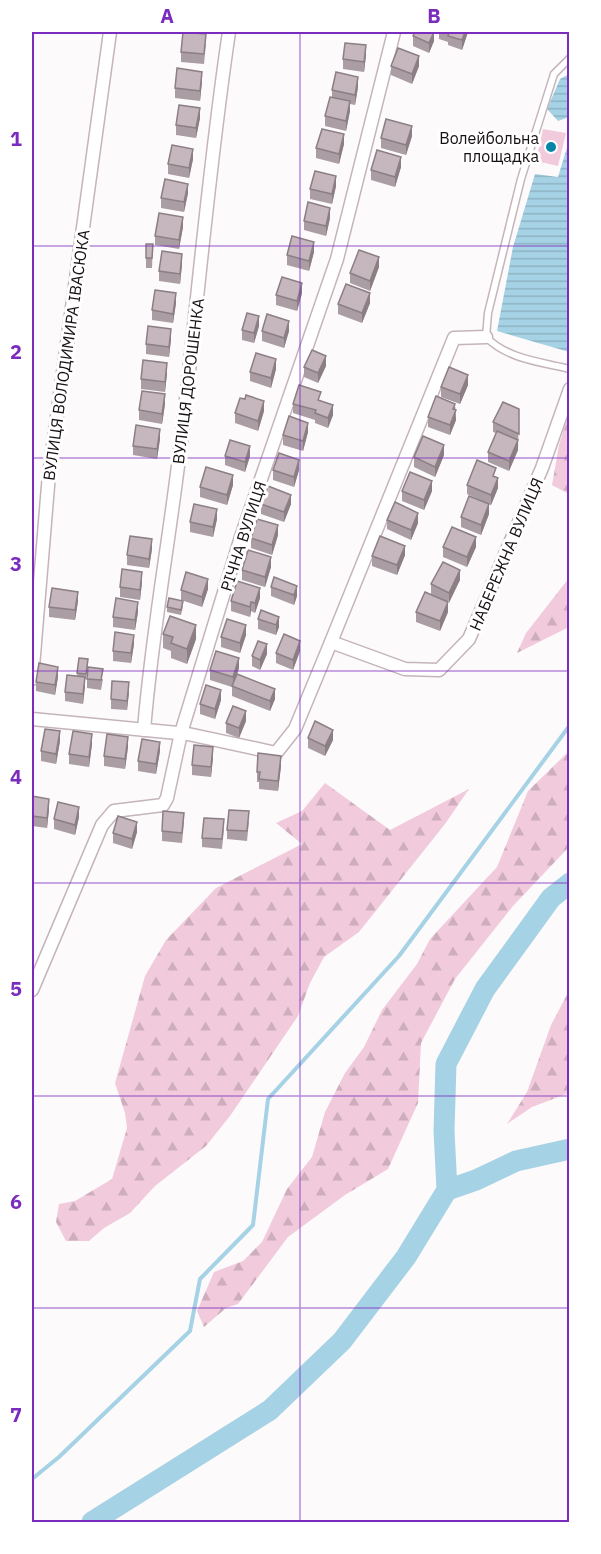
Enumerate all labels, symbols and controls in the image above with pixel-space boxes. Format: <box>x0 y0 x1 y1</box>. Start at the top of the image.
text: A <box>160 2 174 29</box>
text: B <box>427 2 441 29</box>
text: 1 <box>10 125 22 152</box>
place label: Волейбольна площадка <box>439 128 539 166</box>
marker: Волейбольна площадка <box>544 140 558 154</box>
street label: ВУЛИЦЯ ВОЛОДИМИРА ІВАСЮКА <box>38 228 94 482</box>
street label: ВУЛИЦЯ ДОРОШЕНКА <box>168 297 208 465</box>
text: 2 <box>10 338 22 365</box>
street label: НАБЕРЕЖНА ВУЛИЦЯ <box>465 475 547 633</box>
street label: РІЧНА ВУЛИЦЯ <box>216 478 270 594</box>
text: 3 <box>10 550 22 577</box>
text: 4 <box>10 763 22 790</box>
text: 5 <box>10 975 22 1002</box>
text: 6 <box>10 1188 22 1215</box>
text: 7 <box>10 1401 22 1428</box>

